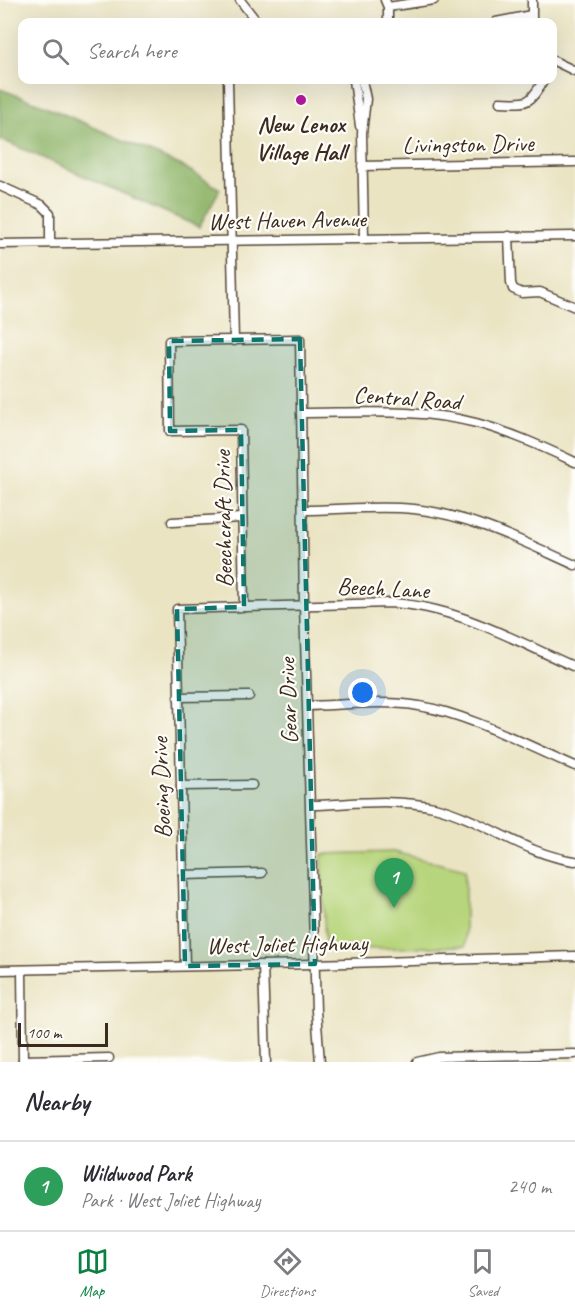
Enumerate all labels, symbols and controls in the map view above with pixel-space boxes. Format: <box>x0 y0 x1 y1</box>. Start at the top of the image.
search box <box>18 18 557 84</box>
icon: search <box>39 35 72 68</box>
text: Search here <box>87 37 177 65</box>
marker: New Lenox Village Hall <box>294 93 308 107</box>
place label: New Lenox Village Hall <box>256 109 351 167</box>
street label: Livingston Drive <box>402 128 536 160</box>
street label: West Haven Avenue <box>208 204 368 236</box>
street label: Central Road <box>353 379 465 417</box>
street label: Beechcraft Drive <box>207 448 239 588</box>
street label: Beech Lane <box>336 571 432 606</box>
street label: Gear Drive <box>271 655 304 745</box>
your location <box>348 678 377 707</box>
street label: Boeing Drive <box>144 735 178 839</box>
pin: 1 <box>374 858 414 908</box>
street label: West Joliet Highway <box>206 928 370 960</box>
scale bar <box>18 1020 108 1048</box>
text: 100 m <box>27 1023 61 1043</box>
text: Nearby <box>24 1085 89 1118</box>
text: Wildwood Park <box>81 1160 191 1188</box>
text: 1 <box>39 1174 48 1199</box>
text: 240 m <box>508 1174 551 1199</box>
text: Park · West Joliet Highway <box>81 1188 260 1213</box>
tab: Map <box>76 1245 109 1301</box>
tab: Directions <box>260 1245 315 1301</box>
tab: Saved <box>466 1245 499 1301</box>

